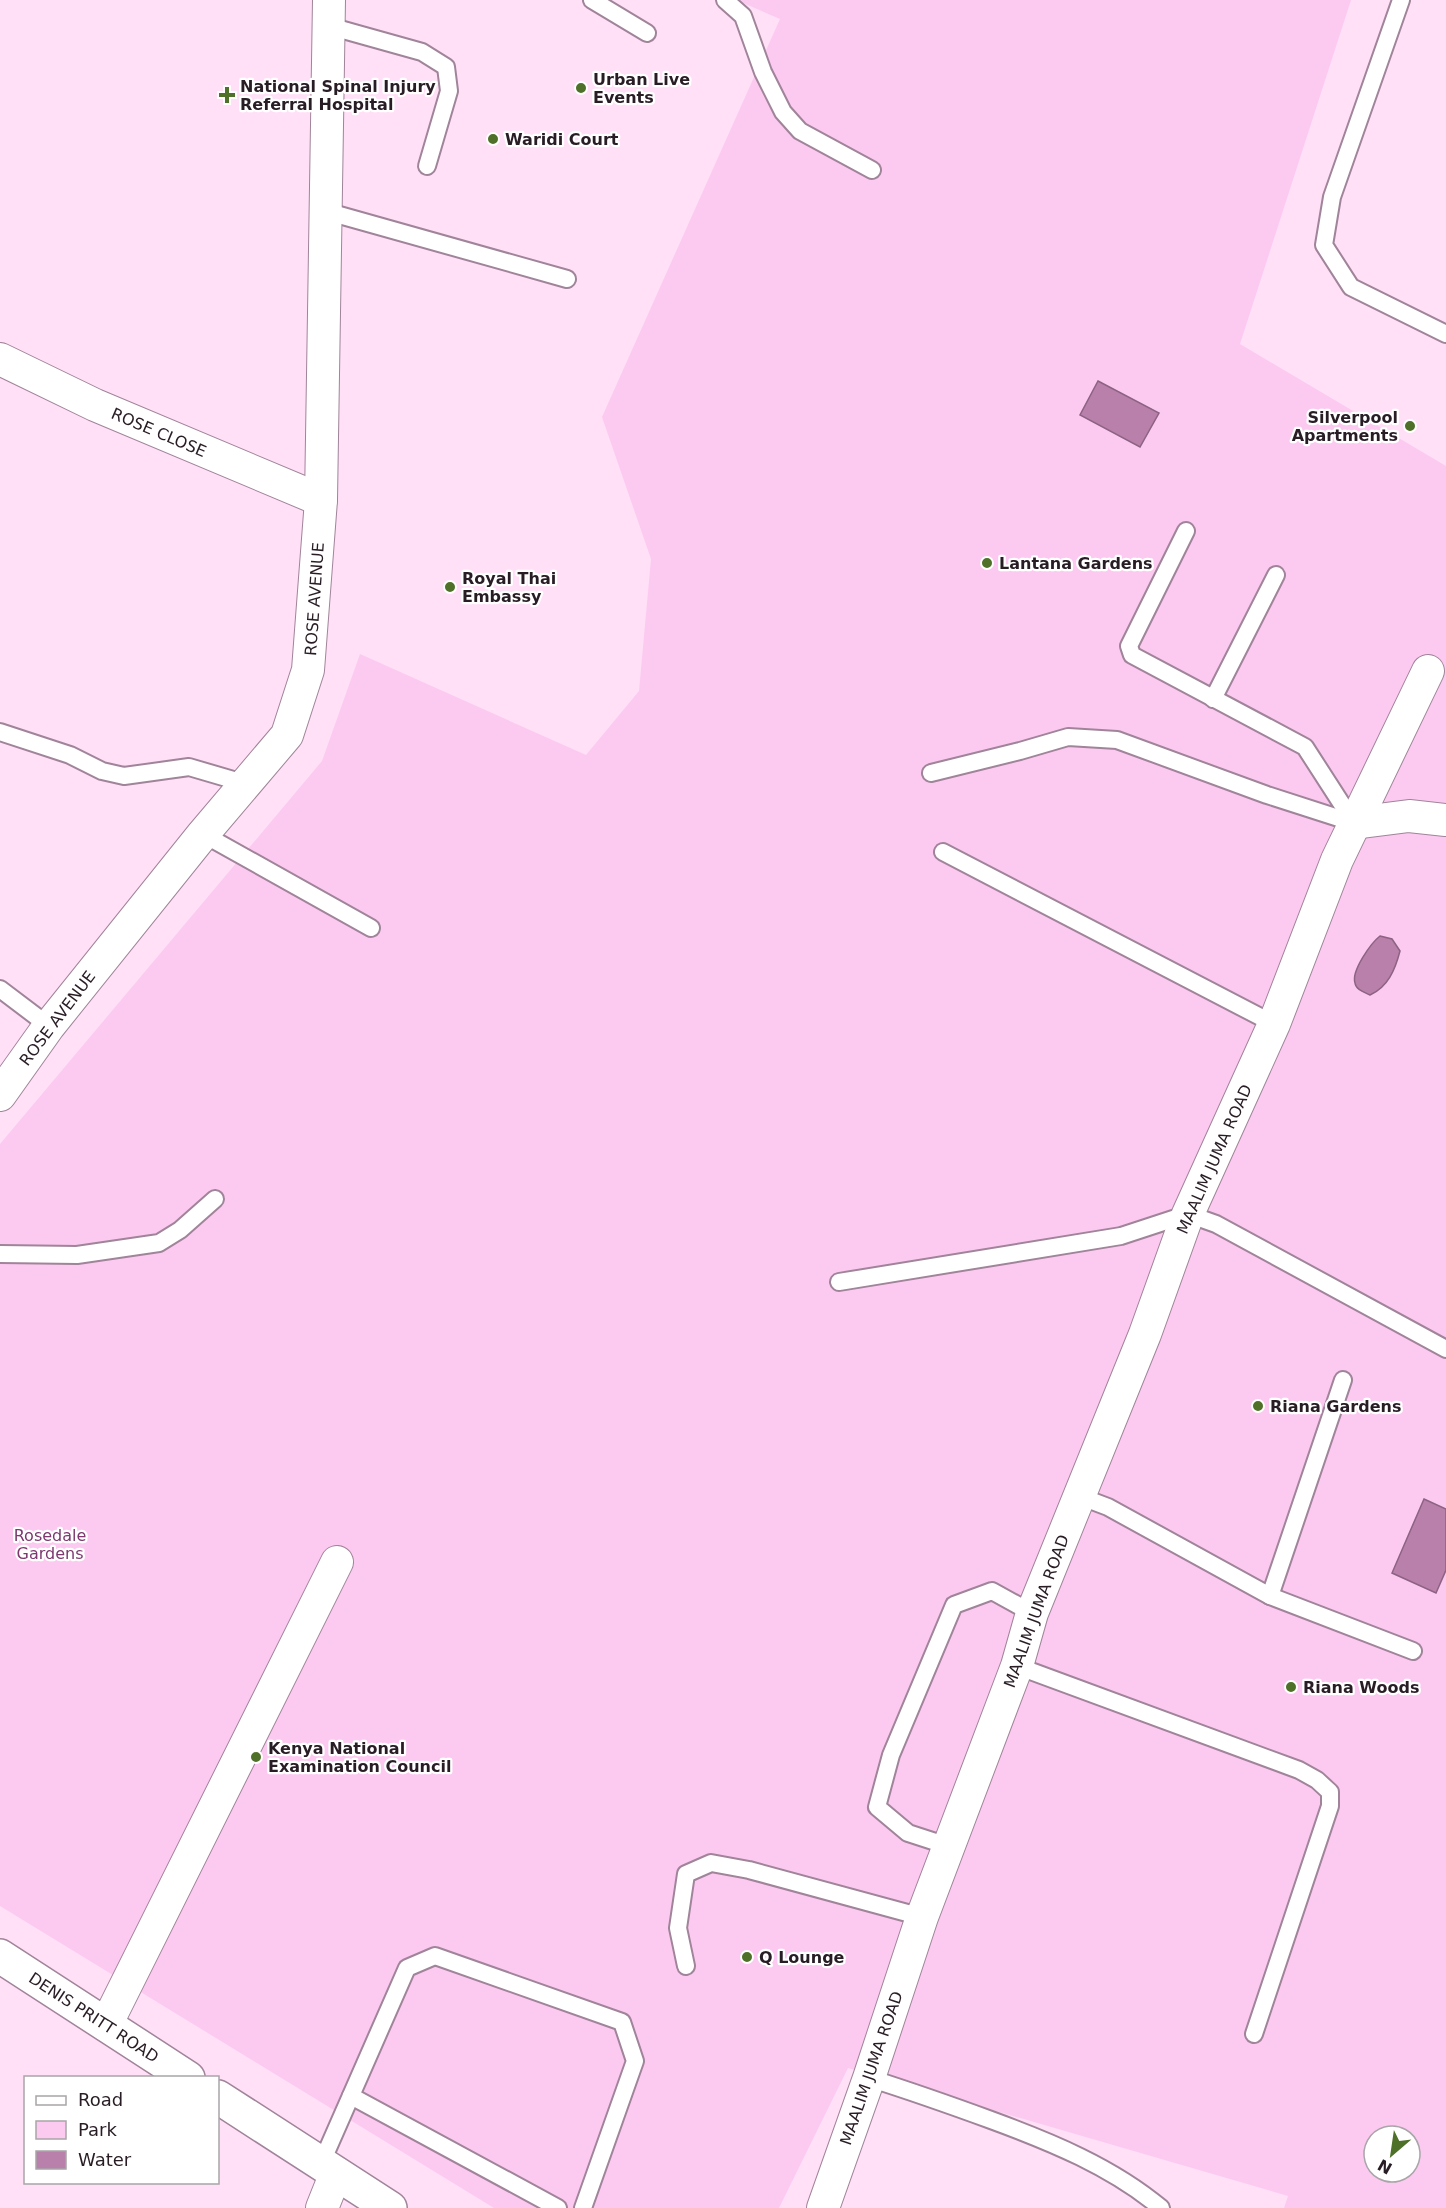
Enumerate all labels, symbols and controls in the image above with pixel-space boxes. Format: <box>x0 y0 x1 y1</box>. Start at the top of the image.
place label: Urban Live Events <box>593 70 690 107</box>
place label: National Spinal Injury Referral Hospital <box>240 77 436 114</box>
marker: Urban Live Events <box>574 81 588 95</box>
marker: National Spinal Injury Referral Hospital <box>218 86 236 104</box>
place label: Waridi Court <box>505 130 619 149</box>
marker: Waridi Court <box>486 132 500 146</box>
street label: ROSE CLOSE <box>108 404 209 461</box>
place label: Silverpool Apartments <box>1292 408 1398 445</box>
marker: Silverpool Apartments <box>1403 419 1417 433</box>
street label: ROSE AVENUE <box>301 542 328 656</box>
place label: Lantana Gardens <box>999 554 1153 573</box>
marker: Lantana Gardens <box>980 556 994 570</box>
place label: Royal Thai Embassy <box>462 569 556 606</box>
marker: Royal Thai Embassy <box>443 580 457 594</box>
street label: ROSE AVENUE <box>16 967 99 1069</box>
street label: MAALIM JUMA ROAD <box>1173 1082 1256 1237</box>
place label: Riana Gardens <box>1270 1397 1401 1416</box>
marker: Riana Gardens <box>1251 1399 1265 1413</box>
park label: Rosedale Gardens <box>14 1526 86 1563</box>
street label: MAALIM JUMA ROAD <box>1000 1532 1073 1690</box>
place label: Riana Woods <box>1303 1678 1419 1697</box>
marker: Riana Woods <box>1284 1680 1298 1694</box>
place label: Kenya National Examination Council <box>268 1739 451 1776</box>
marker: Kenya National Examination Council <box>249 1750 263 1764</box>
place label: Q Lounge <box>759 1948 845 1967</box>
marker: Q Lounge <box>740 1950 754 1964</box>
street label: DENIS PRITT ROAD <box>25 1968 162 2066</box>
street label: MAALIM JUMA ROAD <box>836 1989 907 2148</box>
legend <box>24 2076 219 2184</box>
text: Road <box>78 2089 123 2110</box>
text: Park <box>78 2119 117 2140</box>
north arrow <box>1362 2124 1422 2184</box>
text: Water <box>78 2149 132 2170</box>
text: N <box>1375 2155 1395 2178</box>

